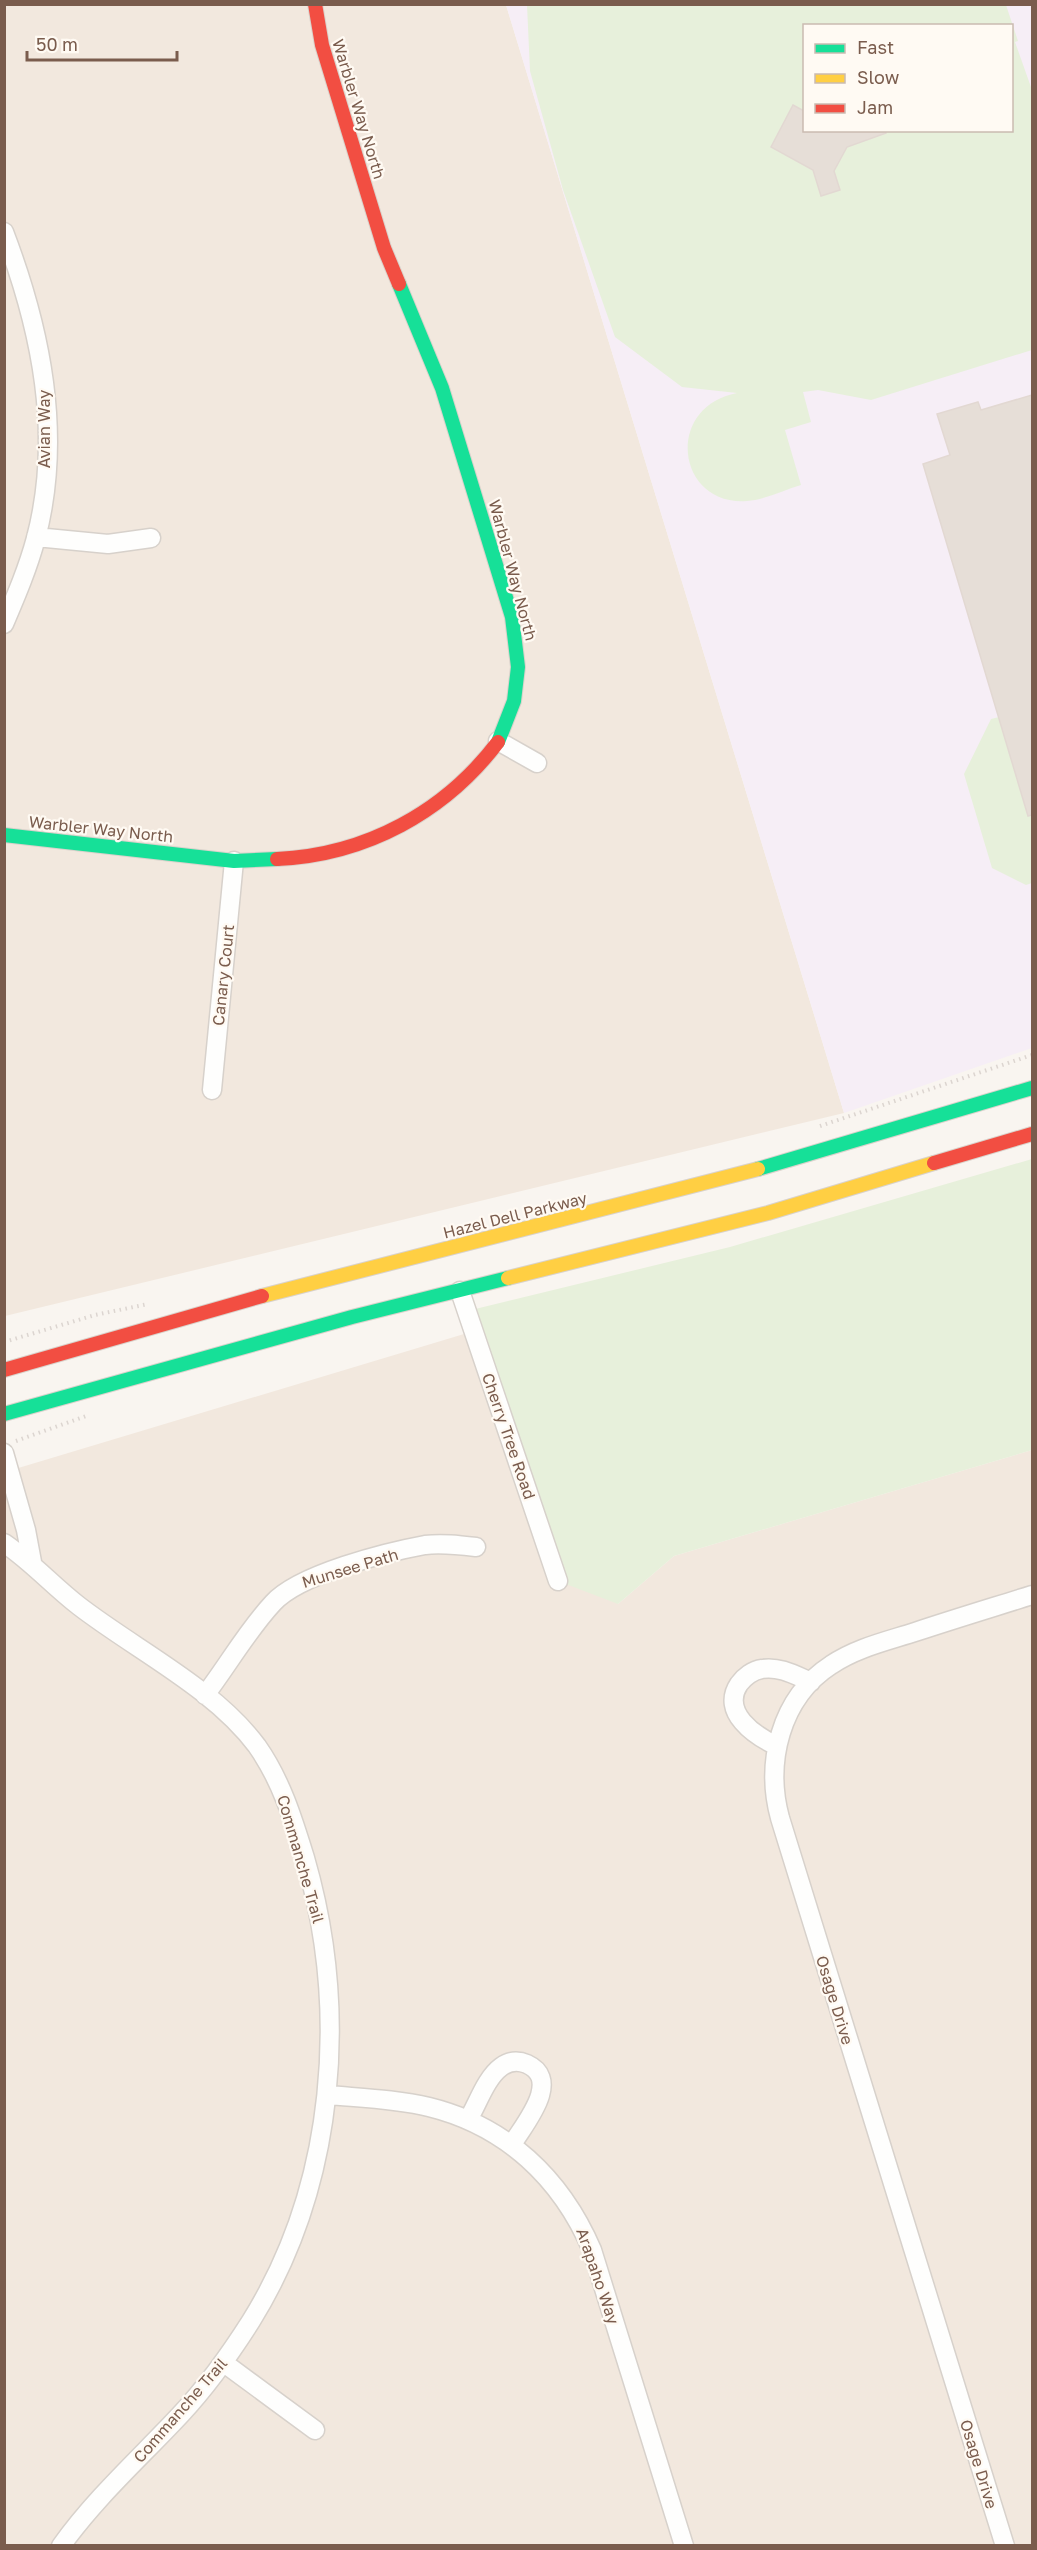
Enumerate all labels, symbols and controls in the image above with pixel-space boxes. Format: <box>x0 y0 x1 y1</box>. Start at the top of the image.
scale bar <box>27 24 177 62</box>
legend <box>803 24 1013 132</box>
text: 50 m <box>36 33 78 55</box>
text: Fast <box>857 36 894 58</box>
street label: Warbler Way North <box>328 37 390 181</box>
text: Slow <box>857 66 900 88</box>
text: Jam <box>857 96 893 118</box>
street label: Avian Way <box>34 390 54 468</box>
street label: Warbler Way North <box>485 497 541 643</box>
street label: Warbler Way North <box>28 811 174 847</box>
street label: Canary Court <box>208 923 238 1027</box>
street label: Hazel Dell Parkway <box>441 1187 589 1243</box>
street label: Cherry Tree Road <box>478 1370 540 1502</box>
street label: Munsee Path <box>299 1544 401 1592</box>
street label: Commanche Trail <box>273 1793 329 1925</box>
street label: Osage Drive <box>812 1953 858 2047</box>
street label: Arapaho Way <box>572 2225 624 2327</box>
street label: Commanche Trail <box>129 2353 231 2467</box>
street label: Osage Drive <box>956 2417 1002 2511</box>

